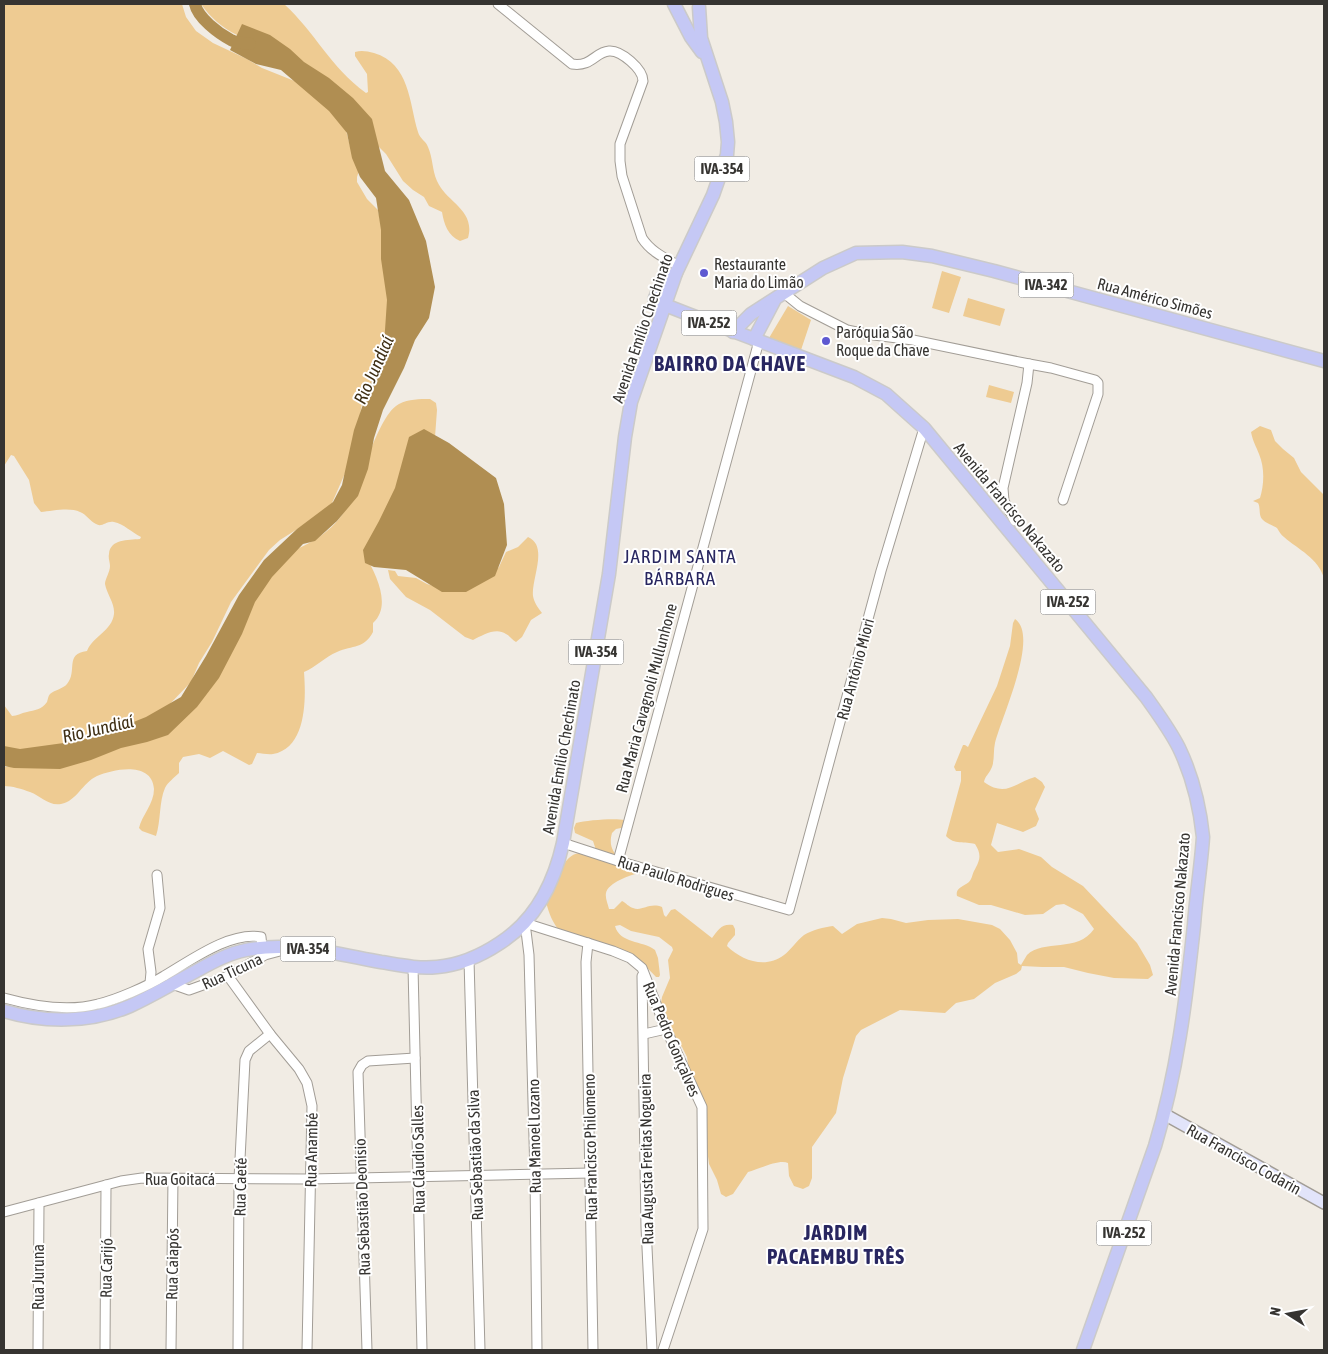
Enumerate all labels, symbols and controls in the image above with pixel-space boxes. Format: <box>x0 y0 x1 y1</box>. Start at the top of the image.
road number: IVA-354 <box>694 156 750 182</box>
street label: Avenida Emílio Chechinato <box>608 251 676 405</box>
place label: Restaurante Maria do Limão <box>714 255 804 291</box>
marker: Restaurante Maria do Limão <box>698 267 710 279</box>
road number: IVA-342 <box>1018 272 1074 298</box>
street label: Rua Américo Simões <box>1095 274 1215 322</box>
road number: IVA-252 <box>682 310 736 336</box>
place label: Paróquia São Roque da Chave <box>836 323 930 360</box>
water label: Rio Jundiaí <box>349 332 398 407</box>
marker: Paróquia São Roque da Chave <box>820 335 832 347</box>
district label: BAIRRO DA CHAVE <box>654 351 806 375</box>
street label: Avenida Francisco Nakazato <box>951 439 1069 575</box>
district label: JARDIM SANTA BÁRBARA <box>623 545 737 589</box>
road number: IVA-252 <box>1040 590 1096 614</box>
street label: Rua Maria Cavagnoli Mullunhone <box>612 601 681 795</box>
street label: Rua Antônio Miori <box>833 616 877 722</box>
road number: IVA-354 <box>568 640 624 664</box>
street label: Avenida Emílio Chechinato <box>539 678 583 836</box>
water label: Rio Jundiaí <box>60 710 136 747</box>
street label: Avenida Francisco Nakazato <box>1161 832 1193 996</box>
street label: Rua Paulo Rodrigues <box>615 852 737 905</box>
road number: IVA-354 <box>280 936 336 962</box>
street label: Rua Ticuna <box>199 949 265 993</box>
street label: Rua Pedro Gonçalves <box>639 979 704 1100</box>
street label: Rua Francisco Philomeno <box>580 1073 600 1221</box>
street label: Rua Augusta Freitas Nogueira <box>636 1073 657 1245</box>
street label: Rua Manoel Lozano <box>524 1079 544 1193</box>
street label: Rua Sebastião da Silva <box>464 1089 486 1221</box>
street label: Rua Cláudio Salles <box>408 1104 428 1213</box>
street label: Rua Anambé <box>301 1112 321 1188</box>
street label: Rua Francisco Codarin <box>1184 1120 1304 1198</box>
street label: Rua Sebastião Deonísio <box>351 1138 373 1276</box>
street label: Rua Caeté <box>230 1157 250 1217</box>
street label: Rua Goitacá <box>145 1170 215 1188</box>
district label: JARDIM PACAEMBU TRÊS <box>767 1220 905 1268</box>
road number: IVA-252 <box>1096 1220 1152 1246</box>
street label: Rua Caiapós <box>162 1228 183 1300</box>
street label: Rua Carijó <box>96 1238 117 1298</box>
street label: Rua Juruna <box>29 1244 47 1310</box>
north arrow <box>1263 1289 1313 1339</box>
text: N <box>1267 1306 1284 1317</box>

